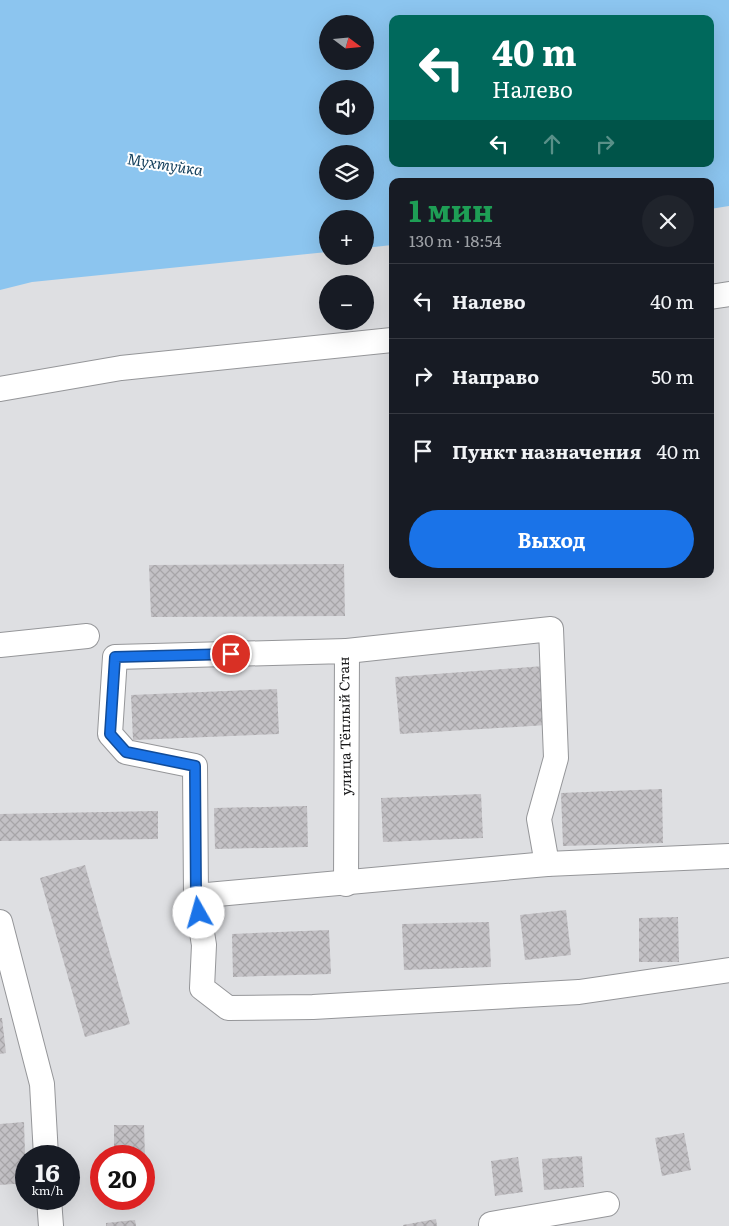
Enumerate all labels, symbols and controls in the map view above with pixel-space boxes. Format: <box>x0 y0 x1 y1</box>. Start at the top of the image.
north arrow <box>319 15 374 70</box>
map controls <box>319 15 374 330</box>
text: 40 m <box>492 25 577 77</box>
icon: left <box>409 35 474 100</box>
text: Налево <box>492 72 573 105</box>
button: sound <box>319 80 374 135</box>
icon: left <box>485 130 513 158</box>
icon: ahead <box>538 130 566 158</box>
icon: right <box>591 130 619 158</box>
button: layers <box>319 145 374 200</box>
water label: Мухтуйка <box>126 146 205 181</box>
text: 1 мин <box>409 187 493 231</box>
button: close <box>642 195 694 247</box>
button: + <box>319 210 374 265</box>
text: 130 m · 18:54 <box>409 228 501 252</box>
button: − <box>319 275 374 330</box>
icon: left <box>409 287 437 315</box>
text: Налево <box>452 287 526 315</box>
text: 40 m <box>650 287 694 315</box>
icon: right <box>409 362 437 390</box>
text: Направо <box>452 362 539 390</box>
text: 50 m <box>651 362 694 390</box>
icon: arrive <box>409 437 437 465</box>
text: Пункт назначения <box>452 437 641 465</box>
text: 40 m <box>656 437 700 465</box>
button: Выход <box>409 510 694 568</box>
pin <box>210 633 252 675</box>
icon: arrive <box>217 640 245 668</box>
street label: улица Тёплый Стан <box>333 656 355 796</box>
position arrow <box>172 886 224 938</box>
speed limit sign: 20 <box>90 1145 155 1210</box>
text: 16 <box>35 1153 60 1190</box>
text: km/h <box>32 1181 63 1199</box>

